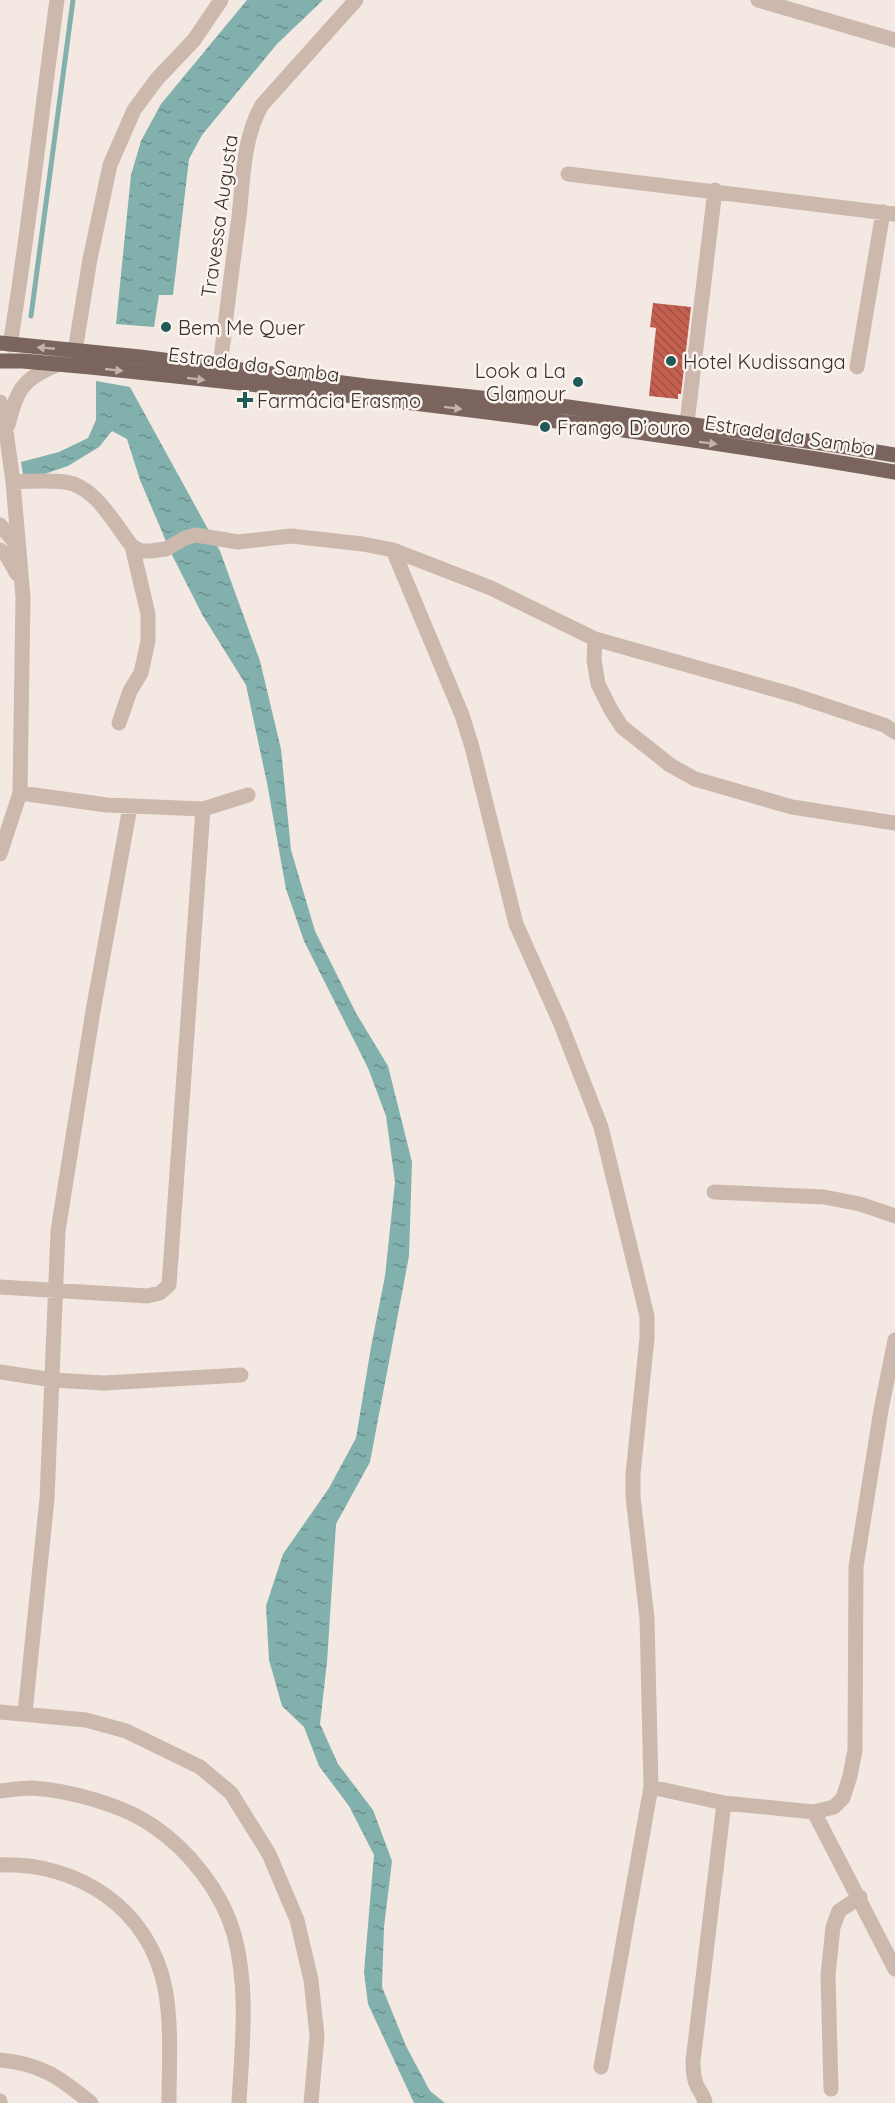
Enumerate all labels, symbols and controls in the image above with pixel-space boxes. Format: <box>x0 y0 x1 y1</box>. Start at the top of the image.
street label: Travessa Augusta <box>195 133 243 299</box>
place label: Bem Me Quer <box>178 315 305 340</box>
marker: Bem Me Quer <box>159 320 173 334</box>
street label: Estrada da Samba <box>167 341 341 387</box>
one-way arrow <box>37 343 56 353</box>
place label: Hotel Kudissanga <box>683 349 846 374</box>
marker: Hotel Kudissanga <box>664 354 678 368</box>
place label: Look a La Glamour <box>475 358 566 406</box>
one-way arrow <box>105 365 124 375</box>
one-way arrow <box>187 374 206 384</box>
marker: Look a La Glamour <box>571 375 585 389</box>
place label: Farmácia Erasmo <box>257 388 421 413</box>
marker: Farmácia Erasmo <box>238 393 252 407</box>
one-way arrow <box>443 403 462 413</box>
street label: Estrada da Samba <box>703 409 877 461</box>
place label: Frango D’ouro <box>557 415 690 440</box>
marker: Frango D’ouro <box>538 420 552 434</box>
one-way arrow <box>699 438 718 447</box>

